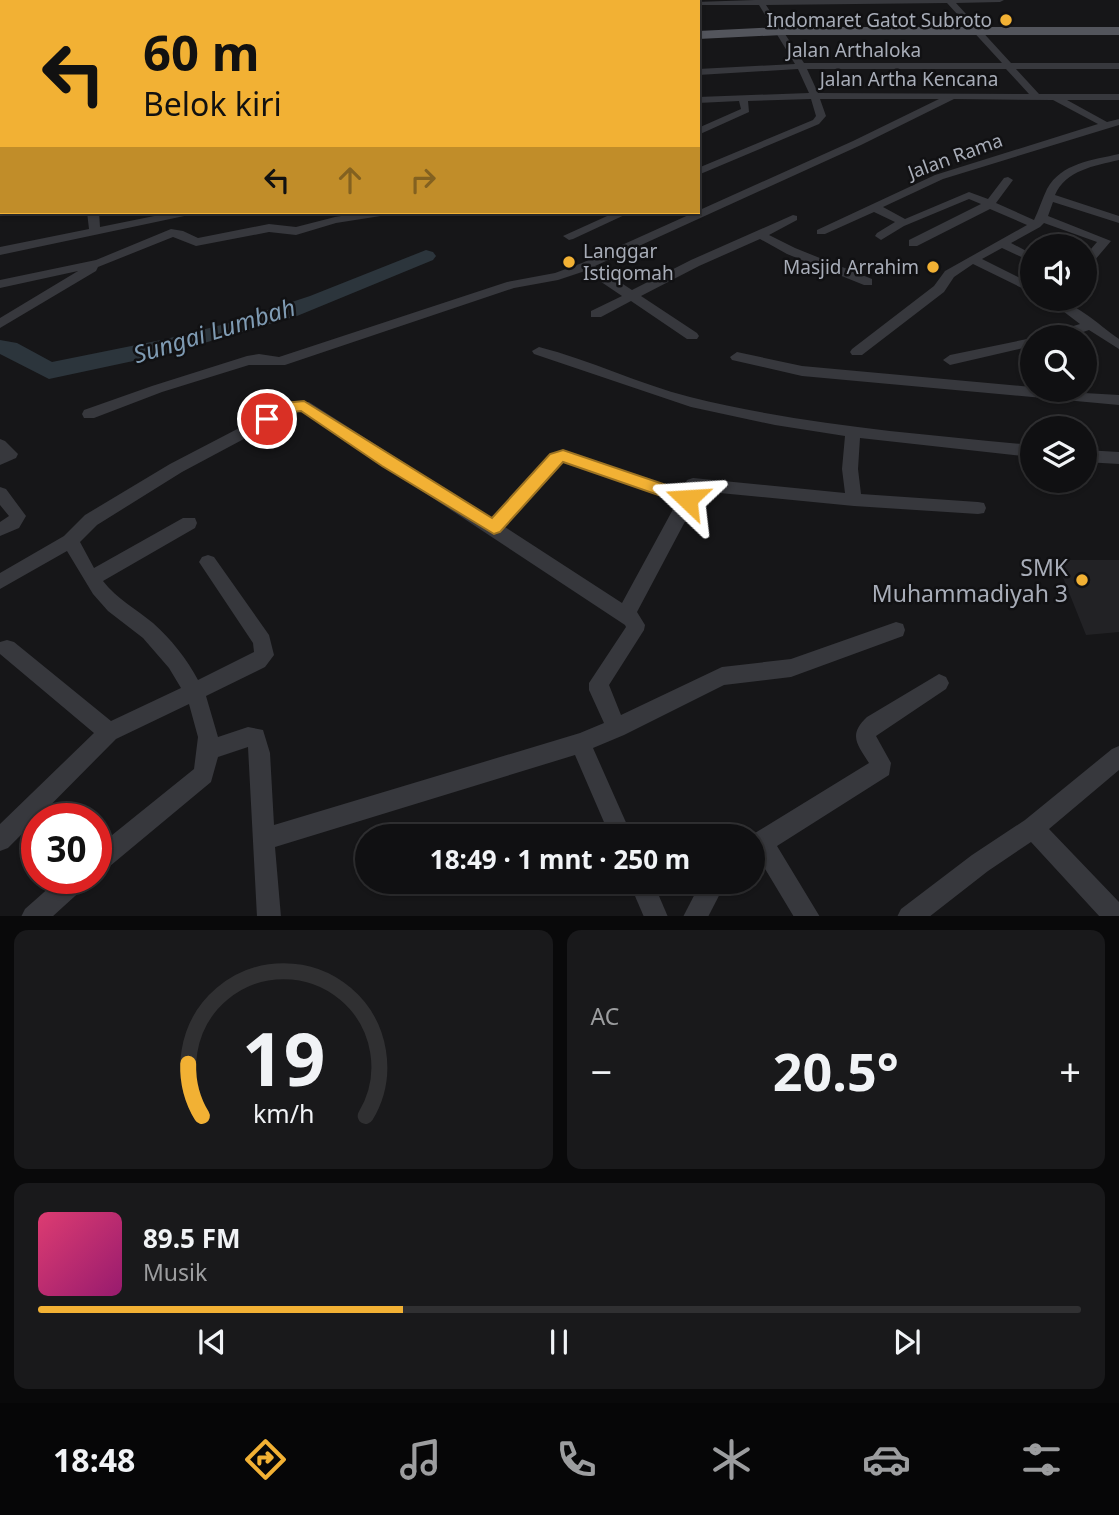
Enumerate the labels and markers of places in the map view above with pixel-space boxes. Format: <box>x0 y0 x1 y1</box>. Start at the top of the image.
place label: Indomaret Gatot Subroto <box>766 7 992 33</box>
marker: Indomaret Gatot Subroto <box>998 12 1014 28</box>
place label: Langgar Istiqomah <box>583 238 674 286</box>
marker: Langgar Istiqomah <box>561 254 577 270</box>
place label: Masjid Arrahim <box>783 254 919 280</box>
marker: Masjid Arrahim <box>925 259 941 275</box>
pin <box>237 389 297 449</box>
place label: SMK Muhammadiyah 3 <box>872 551 1069 609</box>
marker: SMK Muhammadiyah 3 <box>1074 572 1090 588</box>

